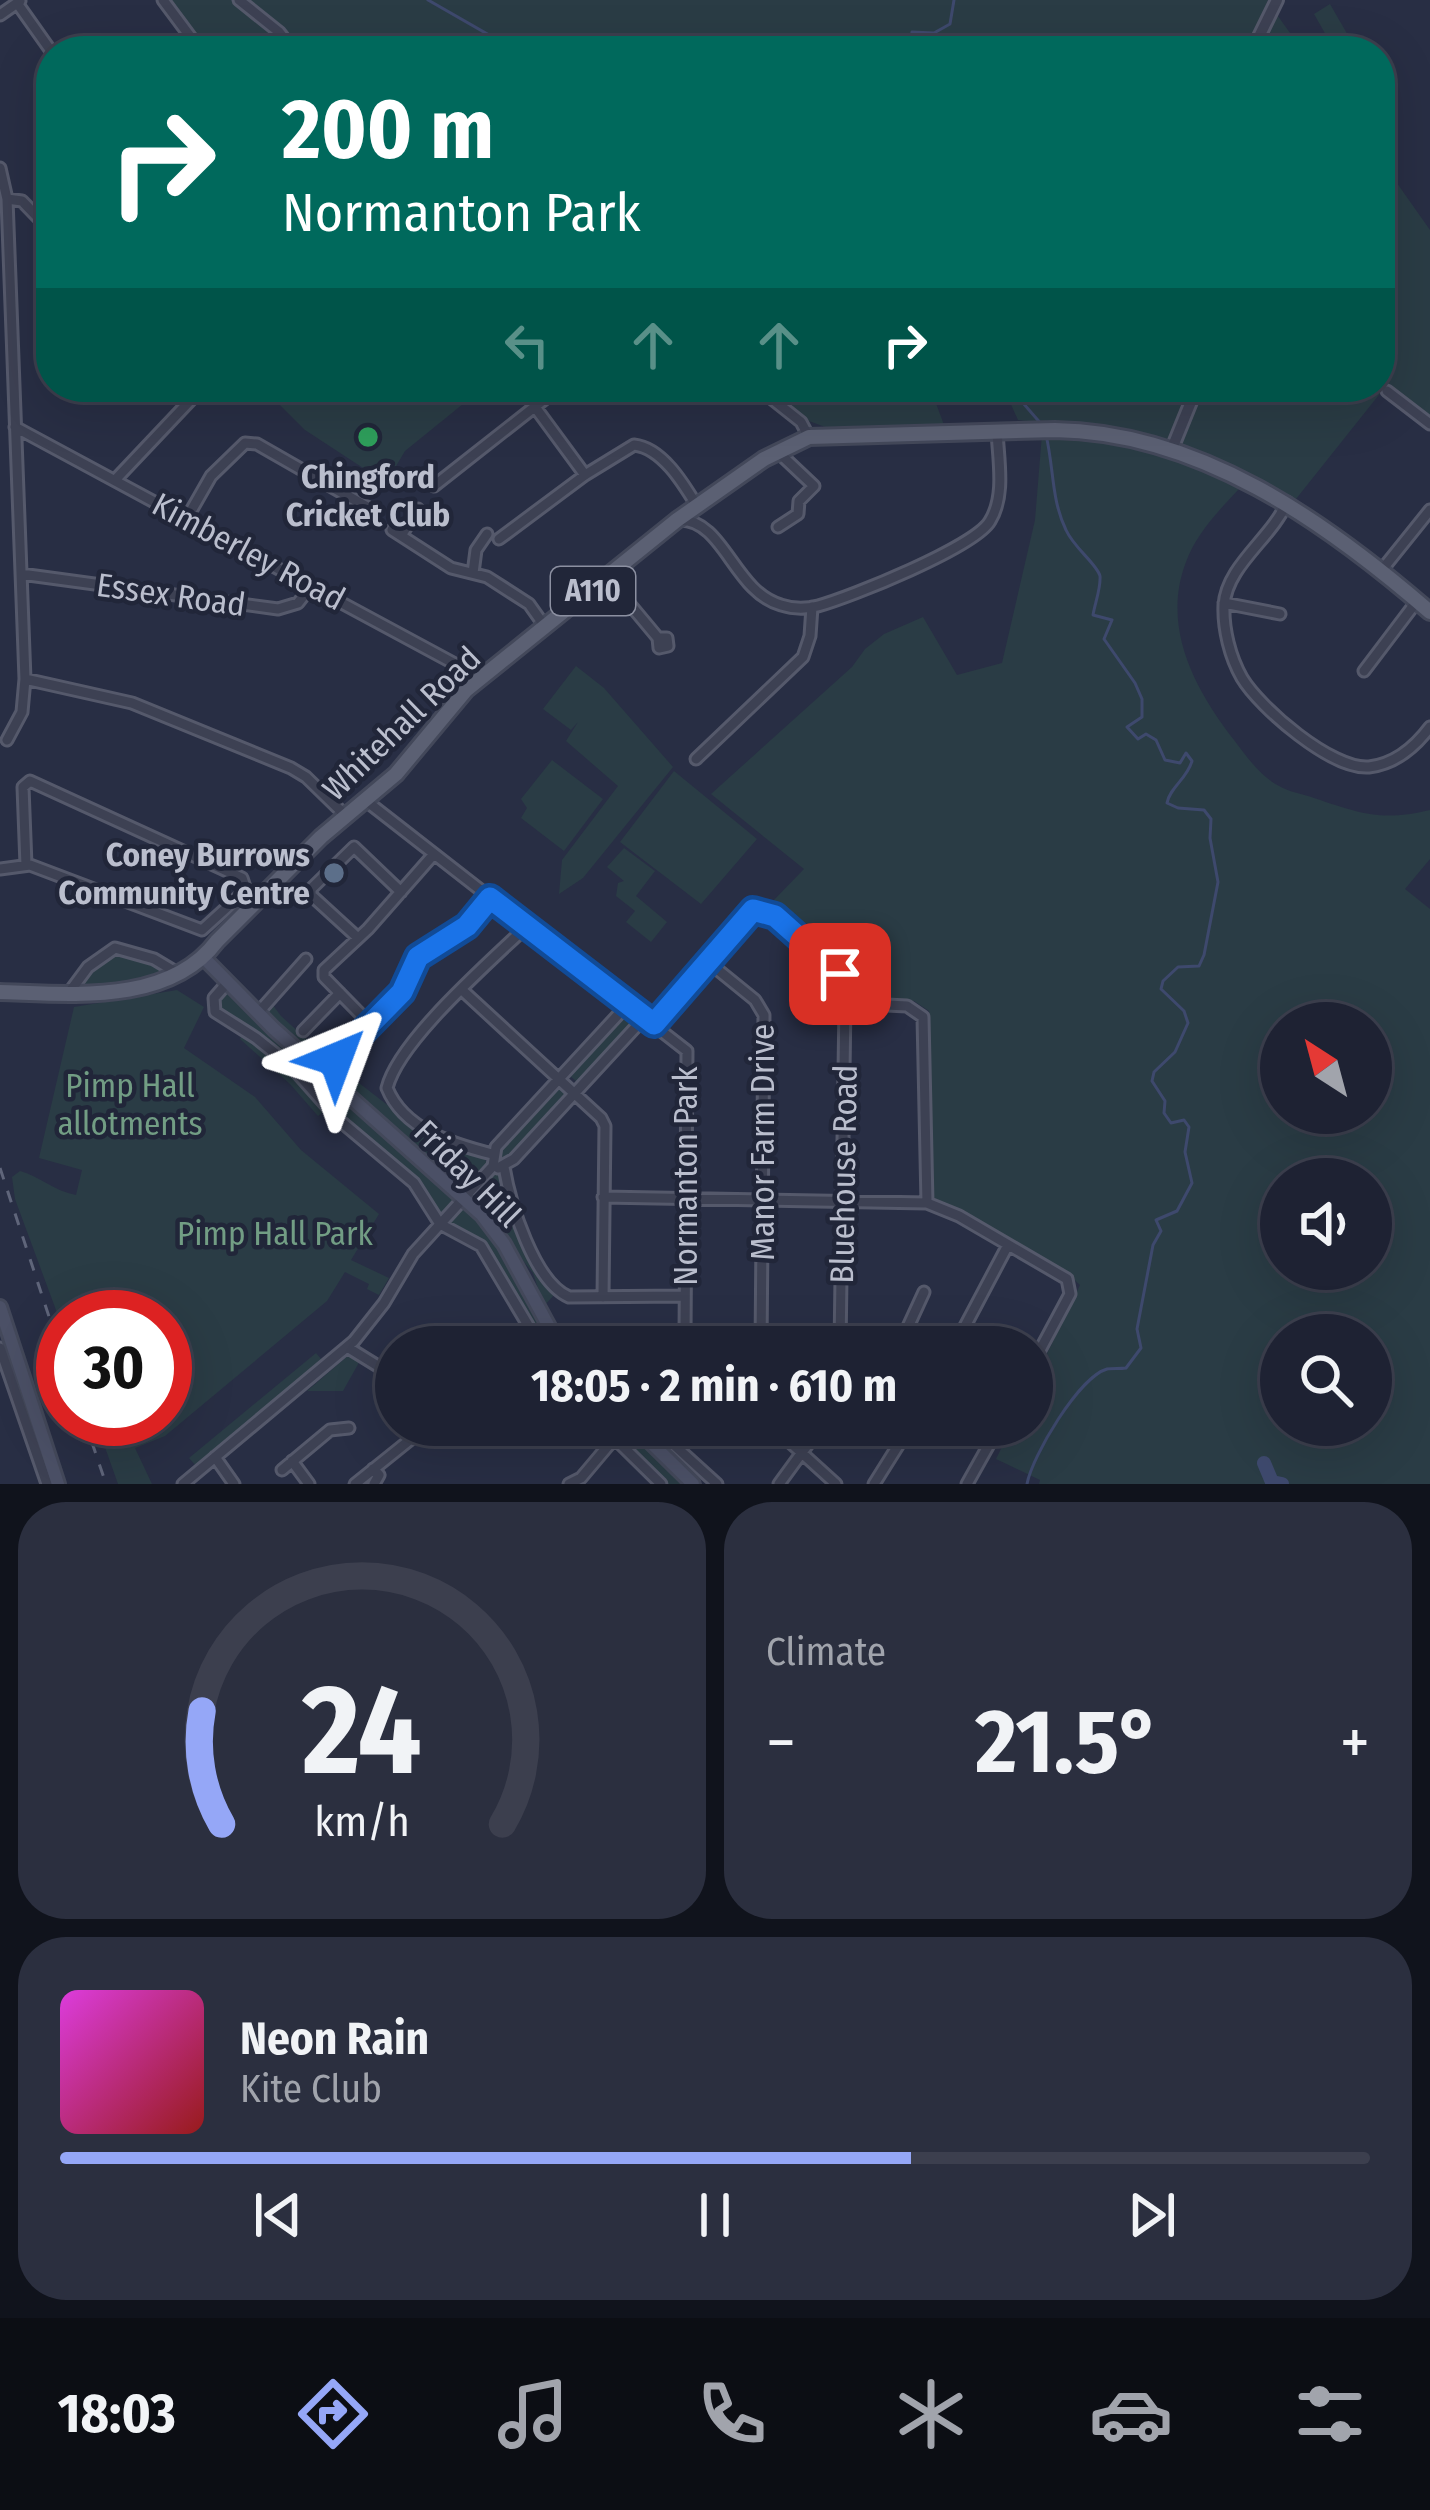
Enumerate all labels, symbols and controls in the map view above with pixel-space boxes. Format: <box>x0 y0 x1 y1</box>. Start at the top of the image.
text: 200 m <box>282 79 494 180</box>
icon: right <box>84 84 240 240</box>
text: Normanton Park <box>282 181 641 245</box>
icon: left <box>494 312 560 378</box>
icon: ahead <box>620 312 686 378</box>
icon: ahead <box>746 312 812 378</box>
icon: right <box>872 312 938 378</box>
marker: Chingford Cricket Club <box>355 424 381 450</box>
place label: Chingford Cricket Club <box>286 457 450 535</box>
street label: Kimberley Road <box>145 484 352 619</box>
street label: Essex Road <box>94 565 248 625</box>
road number: A110 <box>551 567 635 615</box>
street label: Whitehall Road <box>314 639 489 809</box>
place label: Coney Burrows Community Centre <box>58 835 310 913</box>
marker: Coney Burrows Community Centre <box>321 860 347 886</box>
pin <box>789 923 891 1025</box>
icon: arrive <box>807 941 873 1007</box>
position arrow <box>273 996 399 1122</box>
north arrow <box>1260 1002 1392 1134</box>
map controls <box>1260 1002 1392 1446</box>
street label: Manor Farm Drive <box>743 1024 783 1260</box>
street label: Bluehouse Road <box>822 1064 866 1284</box>
park label: Pimp Hall allotments <box>57 1066 203 1144</box>
street label: Normanton Park <box>666 1066 706 1286</box>
street label: Friday Hill <box>406 1112 529 1236</box>
button: sound <box>1260 1158 1392 1290</box>
park label: Pimp Hall Park <box>177 1214 374 1254</box>
speed limit sign: 30 <box>36 1290 192 1446</box>
button: search <box>1260 1314 1392 1446</box>
text: 18:05 · 2 min · 610 m <box>531 1359 897 1413</box>
text: Climate <box>766 1629 886 1675</box>
text: 24 <box>301 1656 422 1806</box>
text: 21.5° <box>975 1688 1160 1796</box>
text: − <box>766 1703 796 1782</box>
text: + <box>1340 1703 1370 1782</box>
text: km/h <box>314 1795 410 1846</box>
text: Neon Rain <box>240 2012 429 2066</box>
text: Kite Club <box>240 2066 382 2112</box>
icon: previous <box>245 2182 311 2248</box>
icon: pause <box>682 2182 748 2248</box>
icon: next <box>1119 2182 1185 2248</box>
icon: directions <box>291 2372 375 2456</box>
icon: music <box>491 2372 575 2456</box>
icon: phone <box>690 2372 774 2456</box>
icon: climate <box>889 2372 973 2456</box>
icon: car <box>1089 2372 1173 2456</box>
icon: filters <box>1288 2372 1372 2456</box>
text: 18:03 <box>58 2382 176 2446</box>

